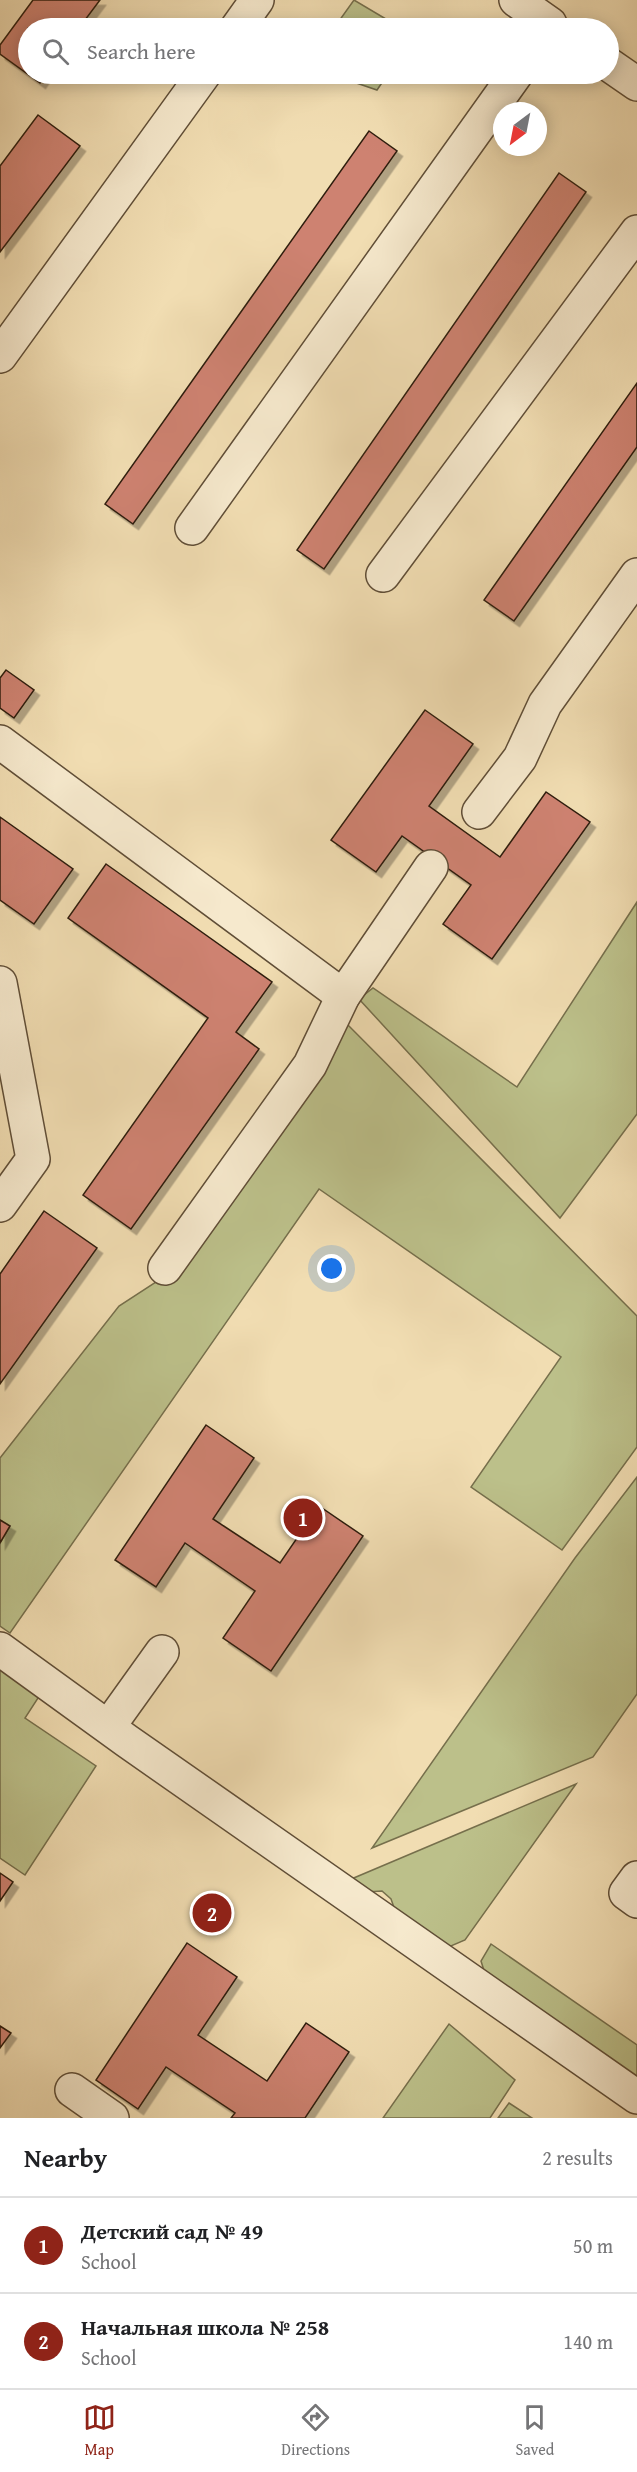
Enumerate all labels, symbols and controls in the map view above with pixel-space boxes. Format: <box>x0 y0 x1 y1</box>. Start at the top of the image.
search box <box>18 18 619 84</box>
icon: search <box>39 35 72 68</box>
text: Search here <box>87 35 196 67</box>
north arrow <box>493 102 547 156</box>
your location <box>317 1254 346 1283</box>
pin: 1 <box>284 1496 322 1540</box>
pin: 2 <box>192 1890 232 1936</box>
text: Nearby <box>24 2138 107 2177</box>
text: 2 results <box>542 2143 613 2172</box>
text: Детский сад № 49 <box>81 2215 263 2247</box>
text: 1 <box>38 2231 49 2260</box>
text: 50 m <box>573 2231 613 2260</box>
text: School <box>81 2247 137 2276</box>
text: Начальная школа № 258 <box>81 2311 329 2343</box>
text: 2 <box>38 2327 49 2356</box>
text: 140 m <box>563 2327 613 2356</box>
text: School <box>81 2343 137 2372</box>
tab: Map <box>83 2401 116 2461</box>
tab: Directions <box>281 2401 350 2461</box>
tab: Saved <box>515 2401 554 2461</box>

